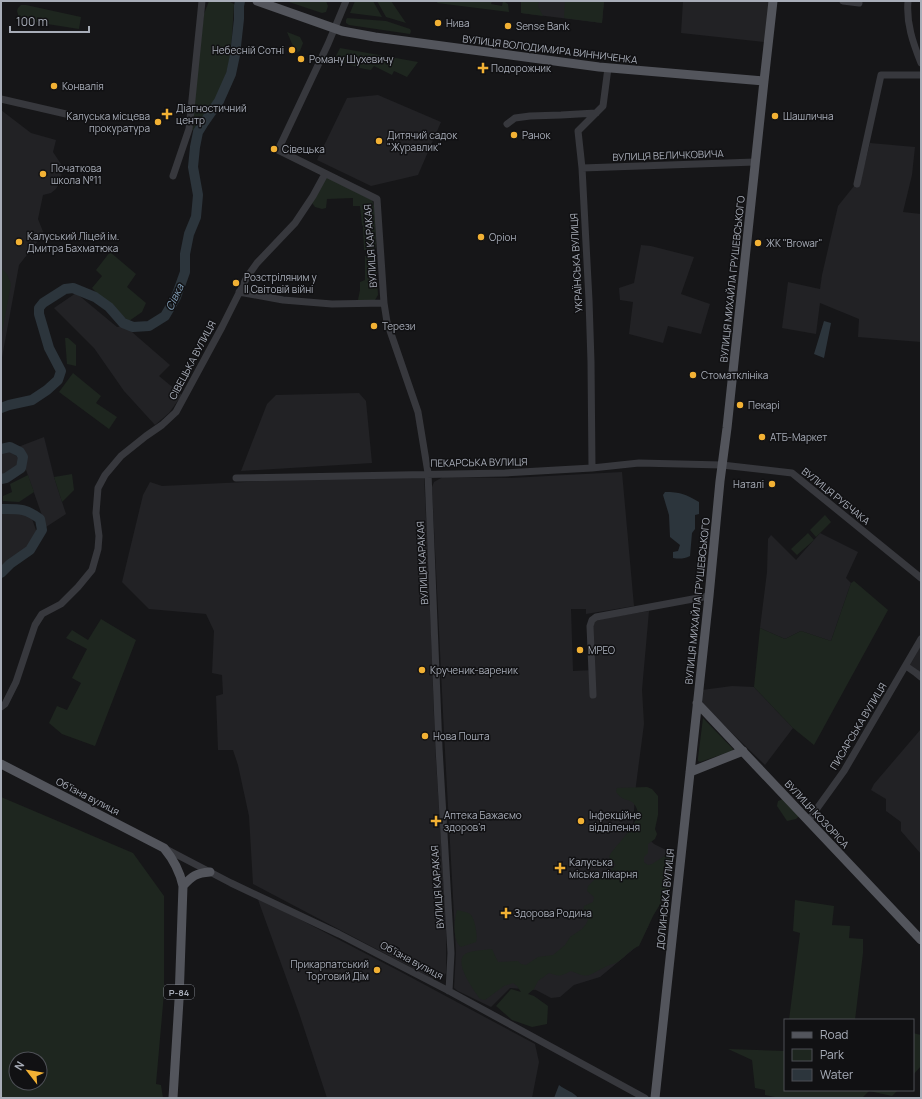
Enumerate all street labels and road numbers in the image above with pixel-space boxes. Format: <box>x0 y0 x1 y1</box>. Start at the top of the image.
street label: ВУЛИЦЯ ВОЛОДИМИРА ВИННИЧЕНКА <box>462 31 639 67</box>
street label: ВУЛИЦЯ ВЕЛИЧКОВИЧА <box>612 146 725 164</box>
street label: ВУЛИЦЯ МИХАЙЛА ГРУШЕВСЬКОГО <box>716 195 748 363</box>
street label: ВУЛИЦЯ КАРАКАЯ <box>360 204 380 288</box>
street label: УКРАЇНСЬКА ВУЛИЦЯ <box>566 213 586 313</box>
street label: СІВЕЦЬКА ВУЛИЦЯ <box>165 318 219 402</box>
street label: ПЕКАРСЬКА ВУЛИЦЯ <box>430 454 528 470</box>
street label: ВУЛИЦЯ РУБЧАКА <box>799 464 874 528</box>
street label: ВУЛИЦЯ МИХАЙЛА ГРУШЕВСЬКОГО <box>681 517 713 685</box>
street label: ВУЛИЦЯ КАРАКАЯ <box>413 521 431 605</box>
street label: ПИСАРСЬКА ВУЛИЦЯ <box>826 680 890 772</box>
street label: Обʼїзна вулиця <box>54 774 122 818</box>
street label: ВУЛИЦЯ КОЗОРІСА <box>782 777 853 852</box>
street label: ВУЛИЦЯ КАРАКАЯ <box>427 845 447 929</box>
street label: ДОЛИНСЬКА ВУЛИЦЯ <box>653 848 677 950</box>
street label: Обʼїзна вулиця <box>378 937 446 983</box>
road number: Р-84 <box>164 985 194 999</box>

